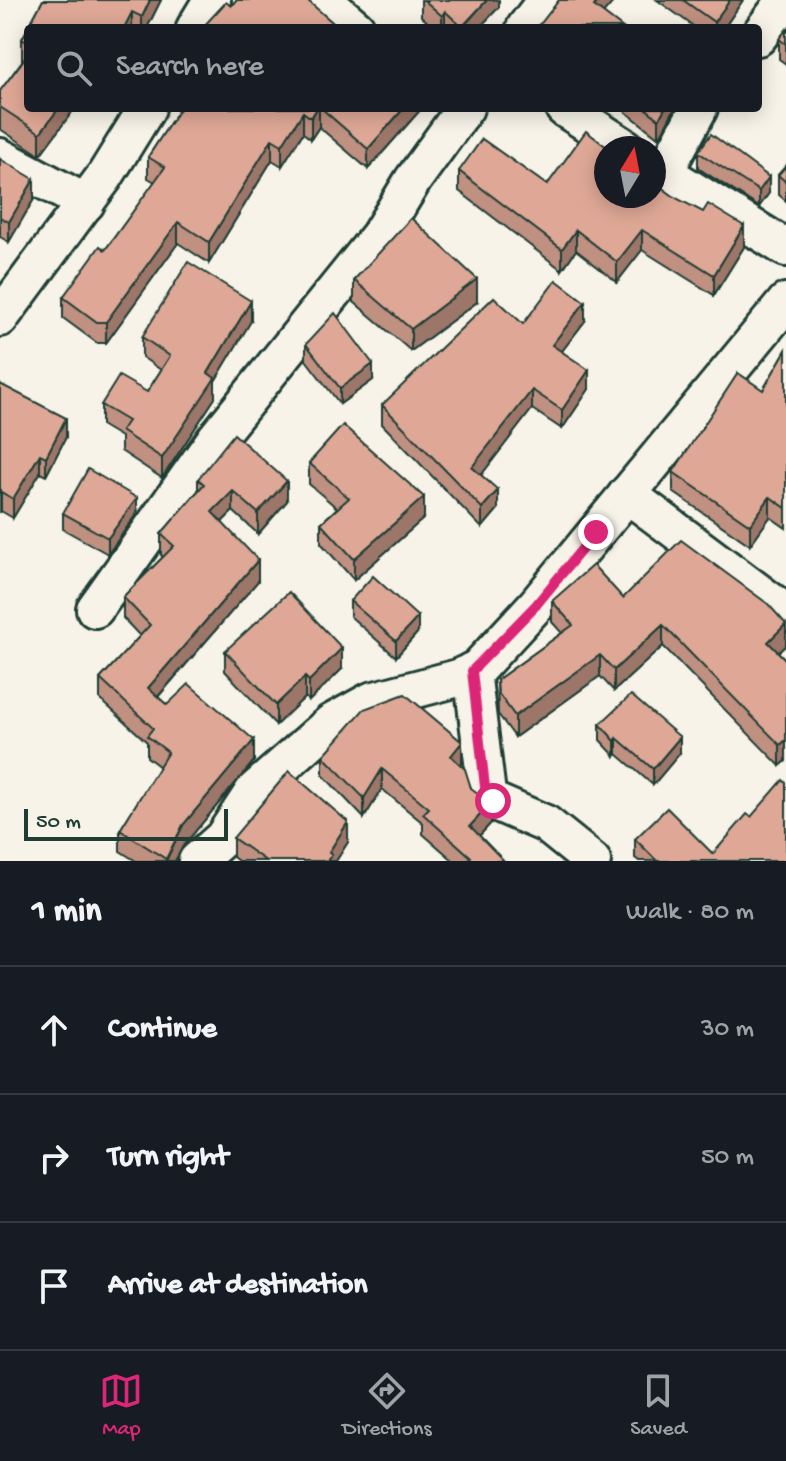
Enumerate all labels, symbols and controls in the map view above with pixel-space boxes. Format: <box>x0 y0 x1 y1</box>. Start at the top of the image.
search box <box>24 24 762 112</box>
icon: search <box>52 46 96 90</box>
text: Search here <box>116 51 264 86</box>
north arrow <box>594 136 666 208</box>
route end <box>578 514 614 550</box>
route start <box>475 783 511 819</box>
scale bar <box>24 805 228 841</box>
text: 50 m <box>36 810 81 836</box>
text: 1 min <box>32 893 101 933</box>
text: Walk · 80 m <box>626 898 754 929</box>
icon: ahead <box>32 1008 76 1052</box>
text: Continue <box>108 1013 217 1048</box>
text: 30 m <box>701 1015 754 1046</box>
icon: right <box>32 1136 76 1180</box>
text: Turn right <box>108 1141 228 1176</box>
text: 50 m <box>701 1143 754 1174</box>
icon: arrive <box>32 1264 76 1308</box>
text: Arrive at destination <box>108 1269 368 1304</box>
tab: Map <box>99 1369 143 1443</box>
tab: Directions <box>342 1369 432 1443</box>
tab: Saved <box>630 1369 687 1443</box>

